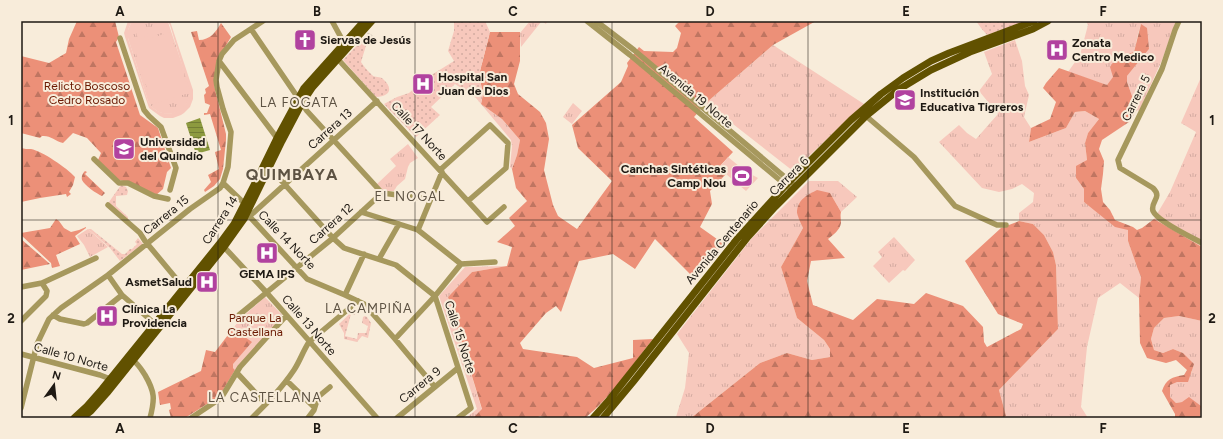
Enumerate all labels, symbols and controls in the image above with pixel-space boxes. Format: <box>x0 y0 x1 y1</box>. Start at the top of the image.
text: A <box>115 4 125 19</box>
text: B <box>313 4 321 19</box>
text: C <box>508 4 518 19</box>
text: D <box>705 4 715 19</box>
text: E <box>902 4 910 19</box>
text: F <box>1099 4 1107 19</box>
church icon: Siervas de Jesús <box>292 27 318 53</box>
place label: Siervas de Jesús <box>320 33 411 47</box>
place label: Zonata Centro Medico <box>1072 36 1154 64</box>
hospital icon: Zonata Centro Medico <box>1044 37 1070 63</box>
street label: Avenida 19 Norte <box>656 61 736 131</box>
place label: Hospital San Juan de Dios <box>438 70 509 98</box>
hospital icon: Hospital San Juan de Dios <box>410 71 436 97</box>
street label: Carrera 5 <box>1119 73 1153 123</box>
park label: Relicto Boscoso Cedro Rosado <box>44 79 130 107</box>
place label: Institución Educativa Tigreros <box>920 86 1024 114</box>
school or university icon: Institución Educativa Tigreros <box>892 87 918 113</box>
district label: LA FOGATA <box>260 95 338 110</box>
street label: Calle 17 Norte <box>388 99 450 164</box>
street label: Carrera 13 <box>305 106 355 152</box>
text: 1 <box>8 113 14 128</box>
text: 1 <box>1209 113 1215 128</box>
place label: Universidad del Quindío <box>140 135 206 163</box>
school or university icon: Universidad del Quindío <box>111 136 137 162</box>
street label: Carrera 6 <box>767 153 812 198</box>
place label: Canchas Sintéticas Camp Nou <box>621 162 726 190</box>
sports icon: Canchas Sintéticas Camp Nou <box>729 163 755 189</box>
district label: QUIMBAYA <box>246 165 338 184</box>
district label: EL NOGAL <box>374 189 446 204</box>
street label: Carrera 15 <box>140 192 192 238</box>
street label: Carrera 14 <box>199 193 241 247</box>
street label: Avenida Centenario <box>683 197 761 287</box>
street label: Carrera 12 <box>306 201 356 247</box>
street label: Calle 14 Norte <box>255 208 319 273</box>
hospital icon: GEMA IPS <box>254 240 280 266</box>
place label: GEMA IPS <box>239 267 295 281</box>
hospital icon: AsmetSalud <box>194 269 220 295</box>
place label: AsmetSalud <box>125 275 192 289</box>
street label: Calle 13 Norte <box>279 292 339 358</box>
street label: Calle 15 Norte <box>442 299 478 376</box>
district label: LA CAMPIÑA <box>325 301 413 316</box>
place label: Clínica La Providencia <box>122 302 187 330</box>
hospital icon: Clínica La Providencia <box>94 303 120 329</box>
text: 2 <box>7 311 15 326</box>
park label: Parque La Castellana <box>227 311 283 339</box>
text: 2 <box>1208 311 1216 326</box>
street label: Calle 10 Norte <box>32 340 110 374</box>
street label: Carrera 9 <box>396 364 444 406</box>
north arrow <box>34 365 74 405</box>
district label: LA CASTELLANA <box>208 390 322 405</box>
text: A <box>115 421 125 436</box>
text: B <box>313 421 321 436</box>
text: C <box>508 421 518 436</box>
text: D <box>705 421 715 436</box>
text: E <box>902 421 910 436</box>
text: F <box>1099 421 1107 436</box>

